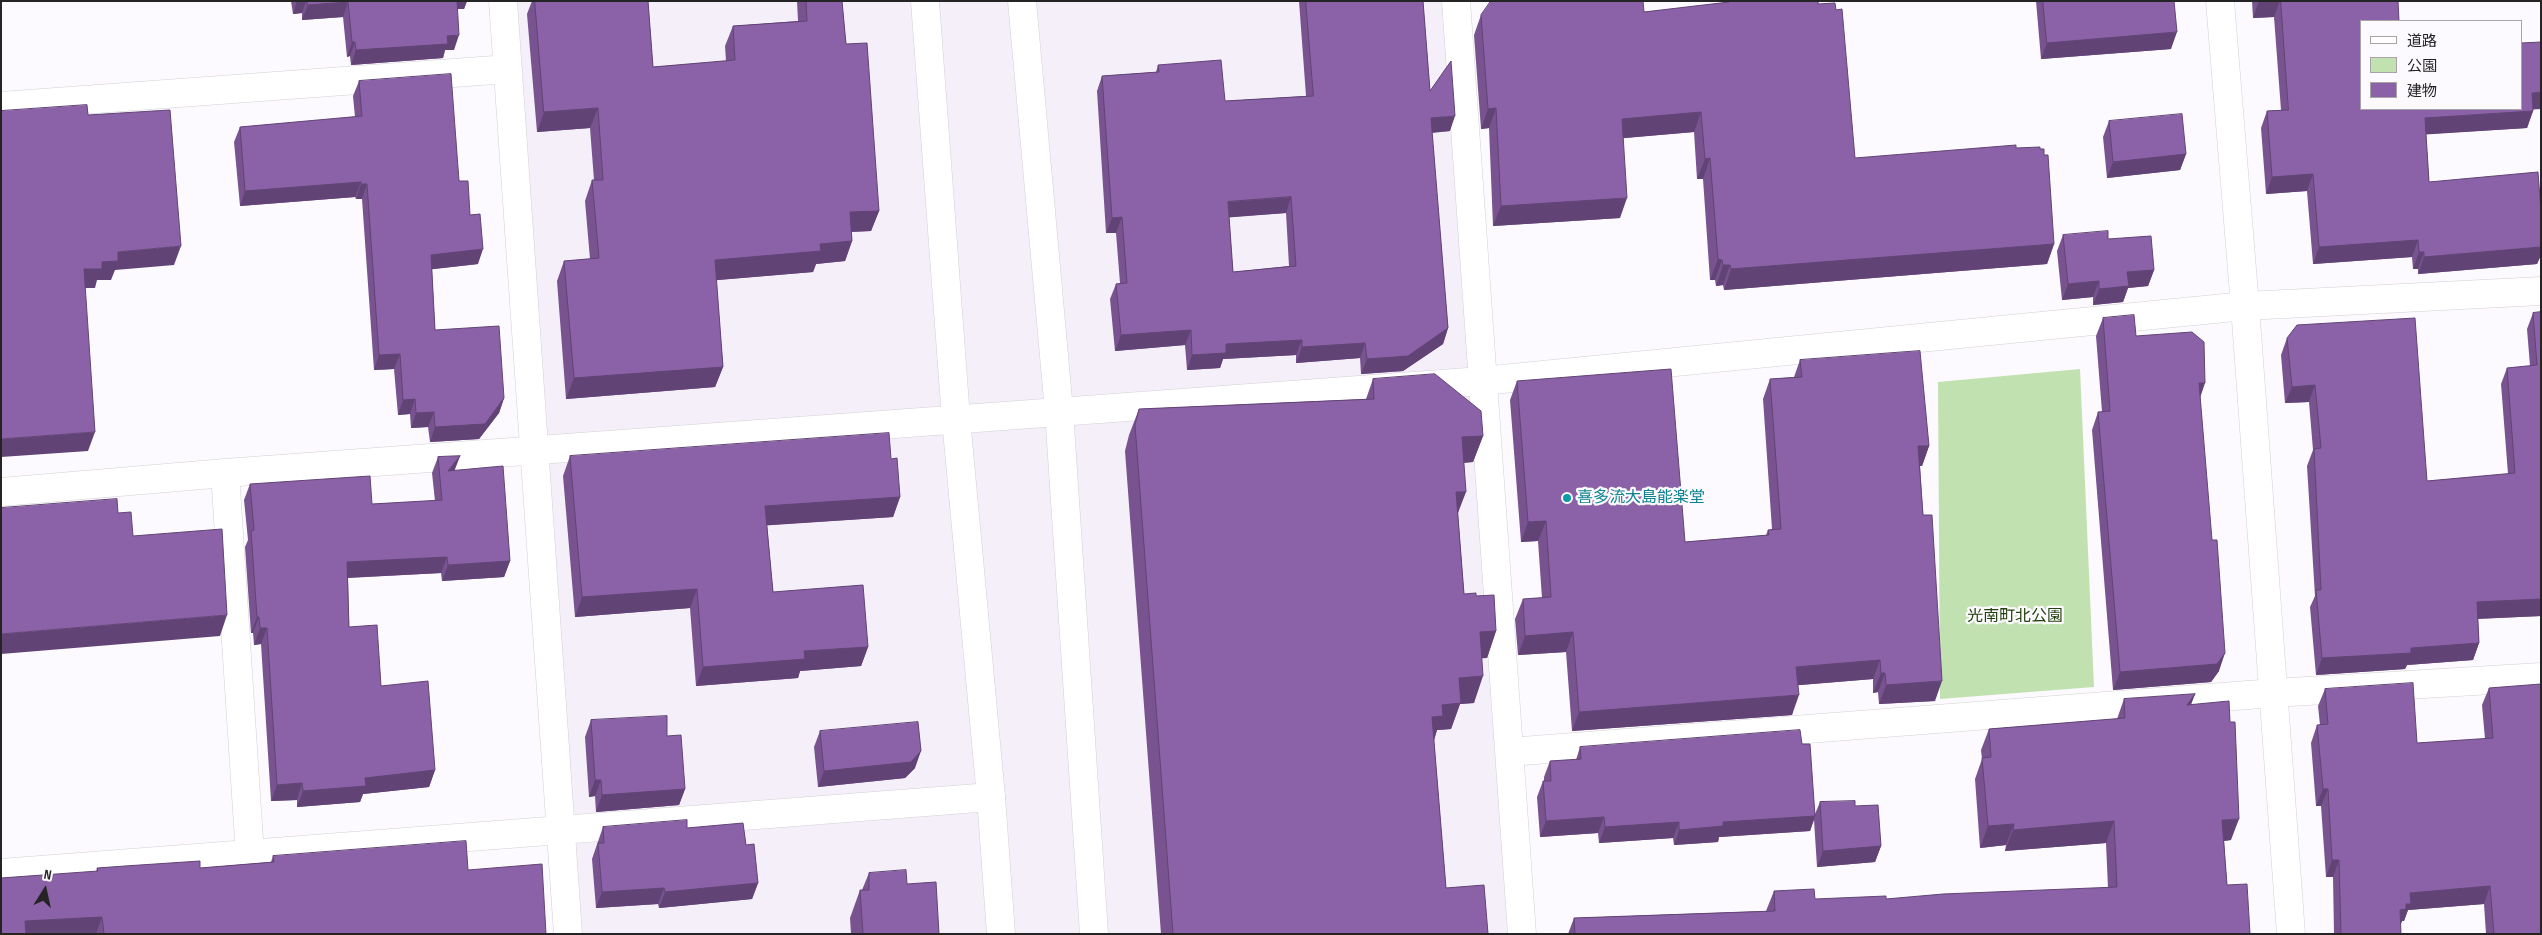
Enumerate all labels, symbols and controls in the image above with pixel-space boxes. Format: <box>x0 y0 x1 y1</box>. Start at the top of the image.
legend <box>2360 20 2522 110</box>
text: 道路 <box>2407 32 2437 51</box>
text: 公園 <box>2407 57 2437 76</box>
text: 建物 <box>2407 82 2437 101</box>
place label: 喜多流大島能楽堂 <box>1577 488 1705 508</box>
marker: 喜多流大島能楽堂 <box>1561 492 1573 504</box>
park label: 光南町北公園 <box>1967 607 2063 627</box>
north arrow <box>20 865 70 915</box>
text: N <box>43 866 53 884</box>

